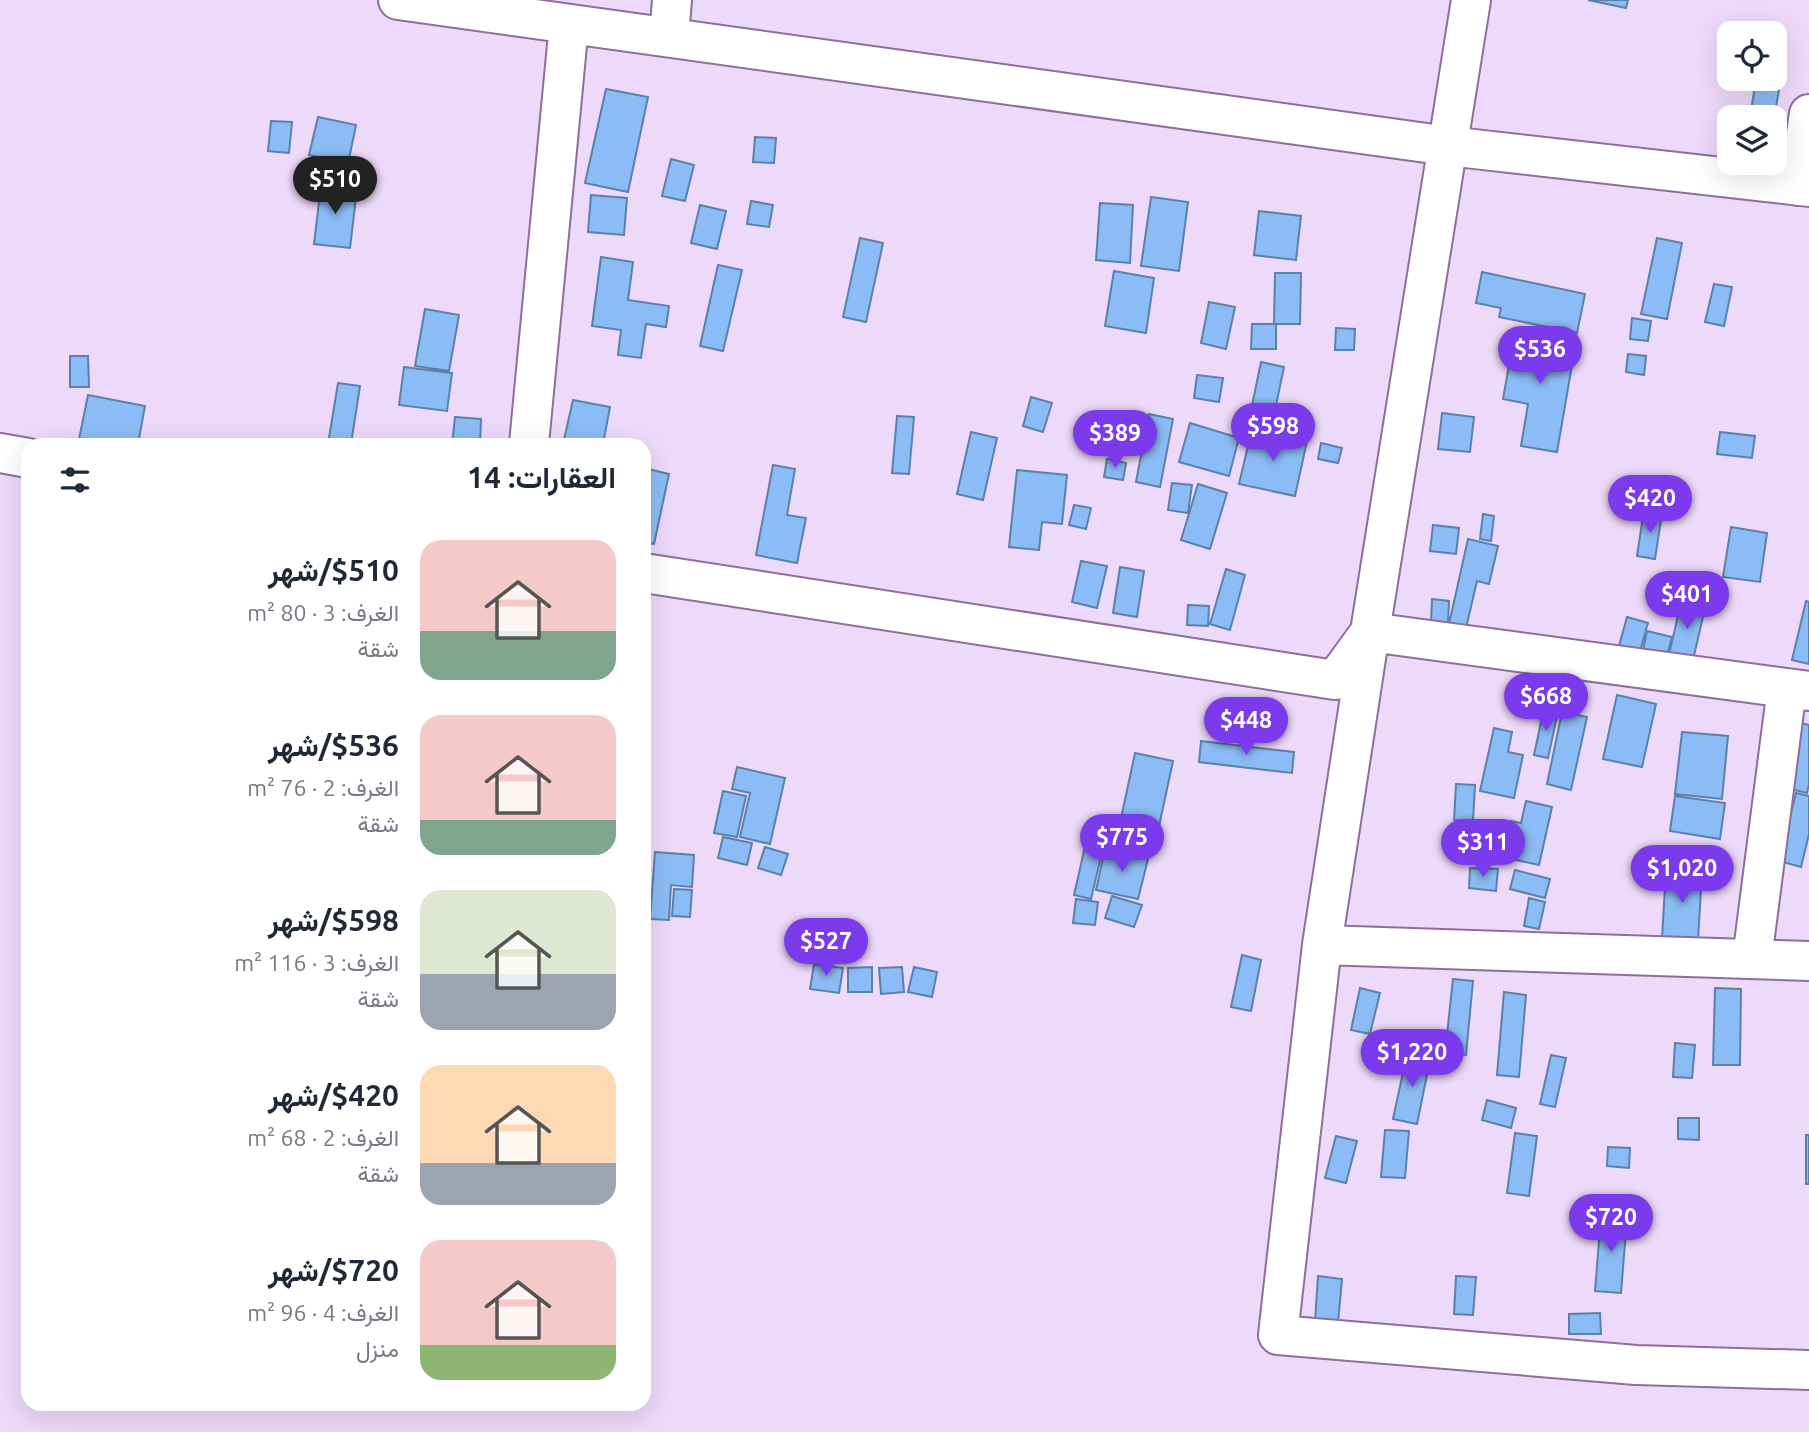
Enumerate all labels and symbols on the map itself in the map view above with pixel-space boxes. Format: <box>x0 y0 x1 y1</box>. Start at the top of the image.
pin: $510 <box>294 156 376 216</box>
pin: $536 <box>1499 326 1581 386</box>
pin: $598 <box>1232 404 1314 463</box>
pin: $389 <box>1074 410 1156 470</box>
pin: $420 <box>1609 476 1691 535</box>
pin: $401 <box>1646 572 1728 631</box>
pin: $668 <box>1505 674 1587 733</box>
pin: $448 <box>1205 698 1287 757</box>
pin: $775 <box>1081 814 1163 874</box>
pin: $311 <box>1442 820 1524 879</box>
pin: $1,020 <box>1625 846 1739 905</box>
pin: $527 <box>785 918 867 978</box>
pin: $1,220 <box>1355 1030 1469 1089</box>
pin: $720 <box>1570 1194 1652 1254</box>

